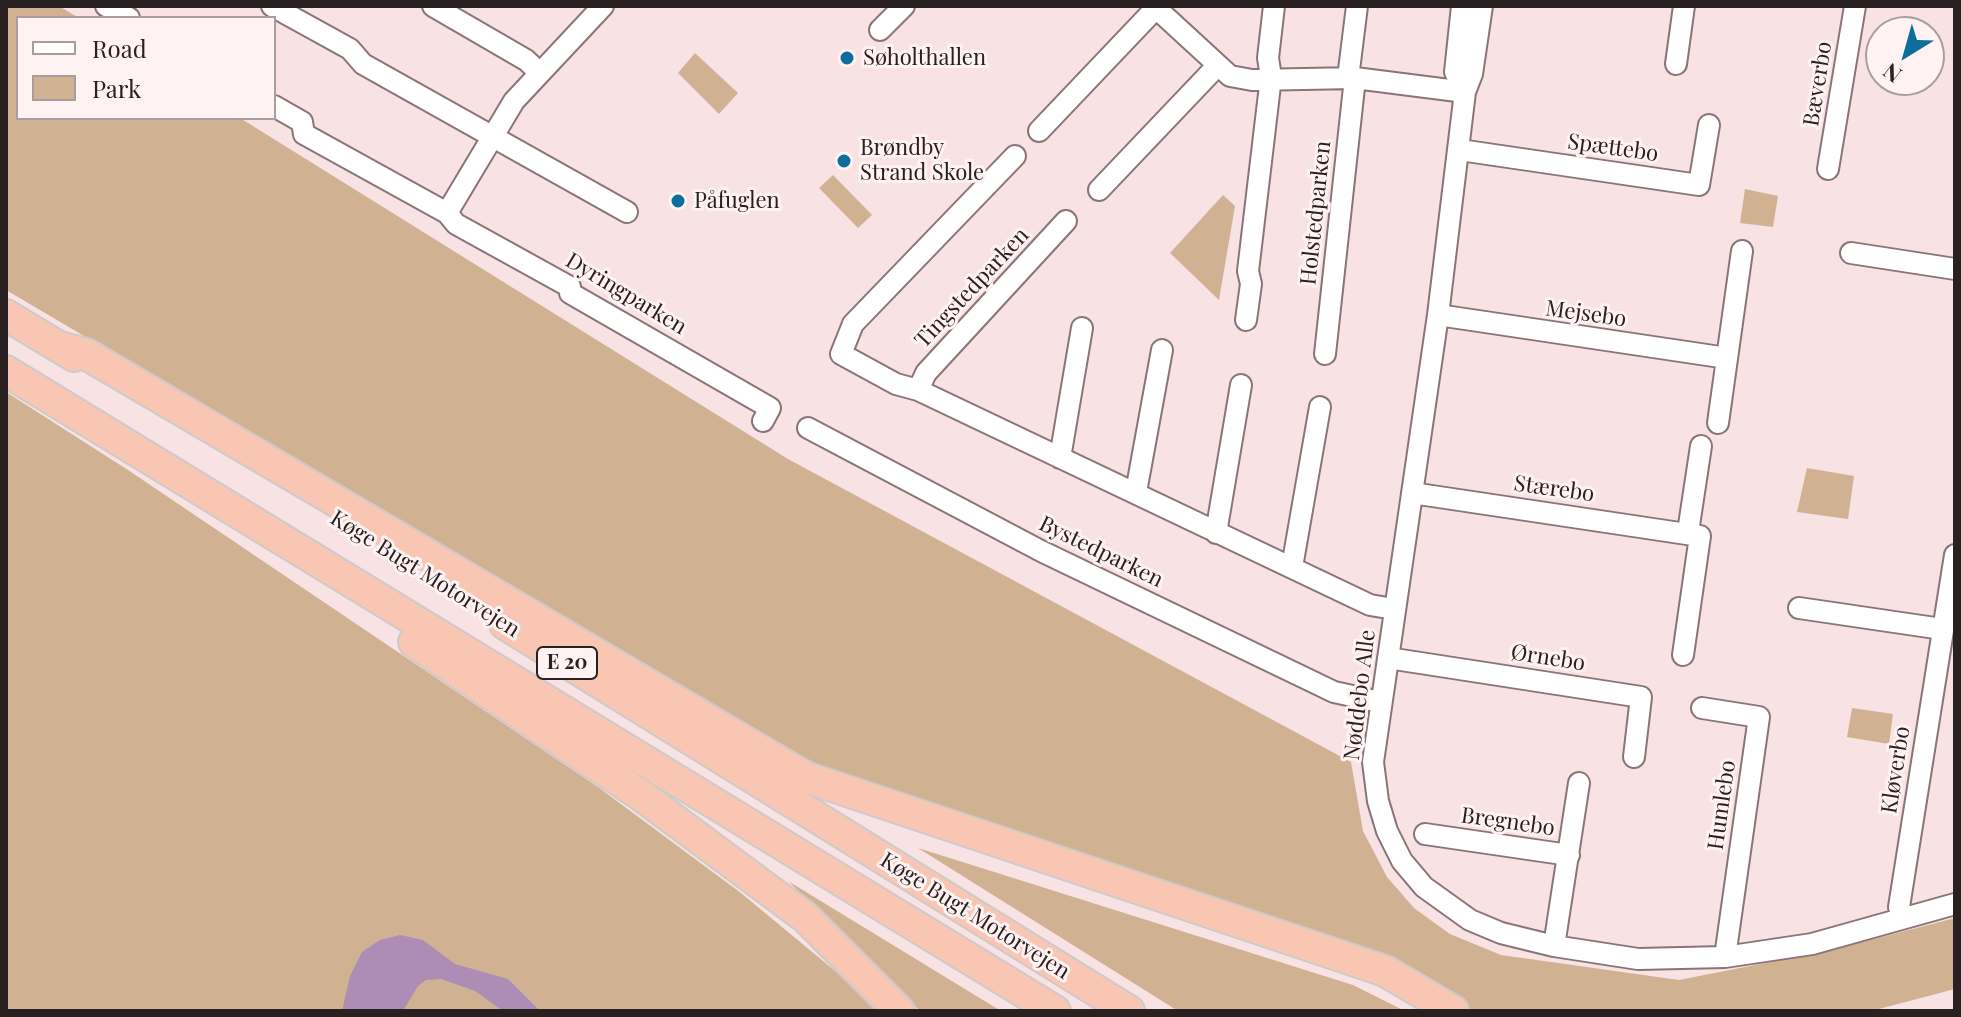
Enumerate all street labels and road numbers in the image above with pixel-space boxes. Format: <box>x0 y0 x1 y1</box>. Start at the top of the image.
street label: Bæverbo <box>1798 40 1838 128</box>
street label: Spættebo <box>1566 129 1660 167</box>
street label: Holstedparken <box>1295 140 1337 286</box>
street label: Tingstedparken <box>910 222 1034 354</box>
street label: Dyringparken <box>561 248 691 340</box>
street label: Mejsebo <box>1544 295 1628 333</box>
street label: Stærebo <box>1512 470 1596 508</box>
street label: Køge Bugt Motorvejen <box>326 505 524 643</box>
street label: Bystedparken <box>1035 511 1167 593</box>
street label: Nøddebo Alle <box>1339 628 1381 762</box>
street label: Ørnebo <box>1509 639 1587 677</box>
road number: E 20 <box>537 647 597 679</box>
street label: Kløverbo <box>1876 725 1916 815</box>
street label: Humlebo <box>1703 758 1741 852</box>
street label: Bregnebo <box>1459 802 1557 842</box>
street label: Køge Bugt Motorvejen <box>876 847 1074 985</box>

